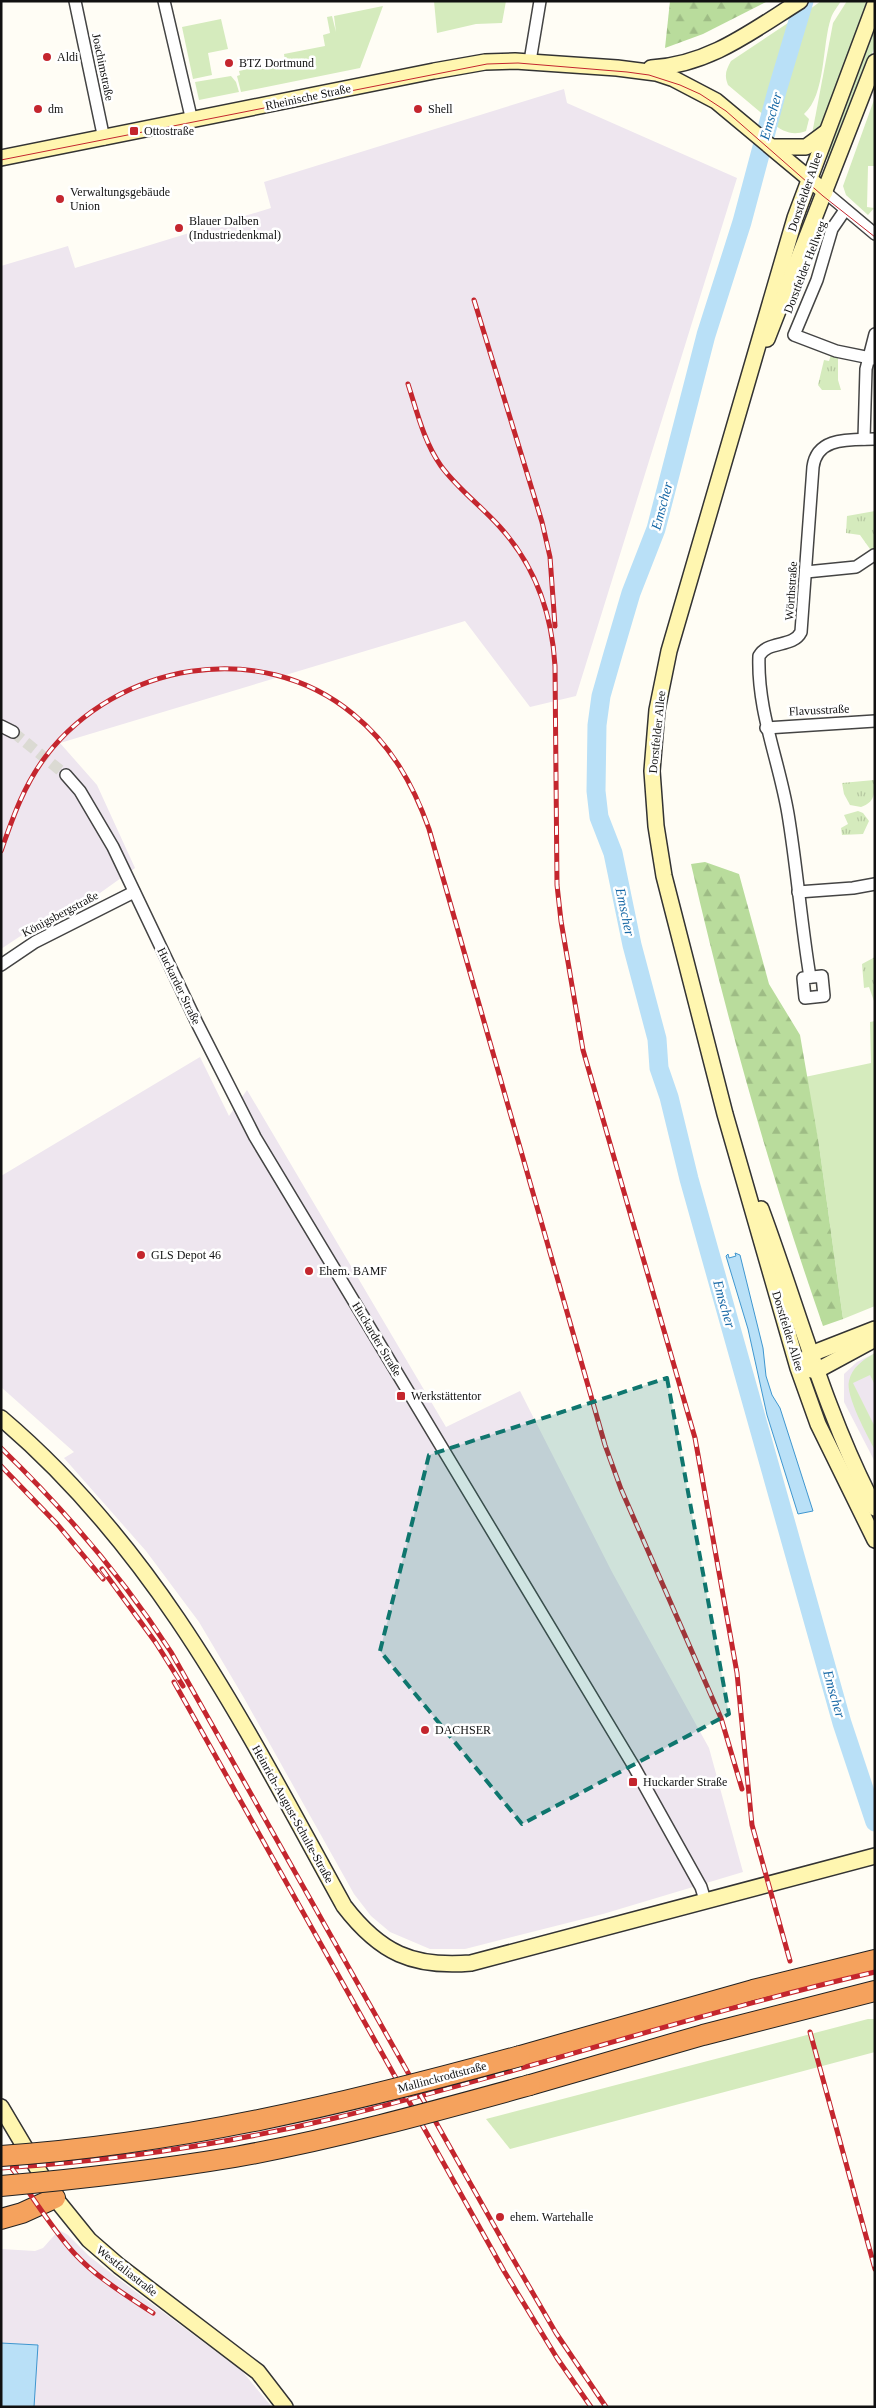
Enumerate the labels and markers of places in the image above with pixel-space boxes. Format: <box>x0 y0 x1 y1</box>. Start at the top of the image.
place label: Aldi <box>57 50 79 64</box>
marker: Aldi <box>41 51 53 63</box>
place label: BTZ Dortmund <box>239 56 314 70</box>
marker: BTZ Dortmund <box>223 57 235 69</box>
place label: dm <box>48 102 64 116</box>
place label: Shell <box>428 102 453 116</box>
marker: dm <box>32 103 44 115</box>
marker: Shell <box>412 103 424 115</box>
place label: Ottostraße <box>144 124 194 138</box>
marker: Ottostraße <box>128 125 140 137</box>
place label: Verwaltungsgebäude Union <box>70 185 170 213</box>
marker: Verwaltungsgebäude Union <box>54 193 66 205</box>
place label: Blauer Dalben (Industriedenkmal) <box>189 214 281 242</box>
marker: Blauer Dalben (Industriedenkmal) <box>173 222 185 234</box>
place label: GLS Depot 46 <box>151 1248 221 1262</box>
marker: GLS Depot 46 <box>135 1249 147 1261</box>
place label: Ehem. BAMF <box>319 1264 387 1278</box>
marker: Ehem. BAMF <box>303 1265 315 1277</box>
place label: Werkstättentor <box>411 1389 481 1403</box>
marker: Werkstättentor <box>395 1390 407 1402</box>
place label: DACHSER <box>435 1723 491 1737</box>
marker: DACHSER <box>419 1724 431 1736</box>
place label: Huckarder Straße <box>643 1775 727 1789</box>
marker: Huckarder Straße <box>627 1776 639 1788</box>
place label: ehem. Wartehalle <box>510 2210 593 2224</box>
marker: ehem. Wartehalle <box>494 2211 506 2223</box>

